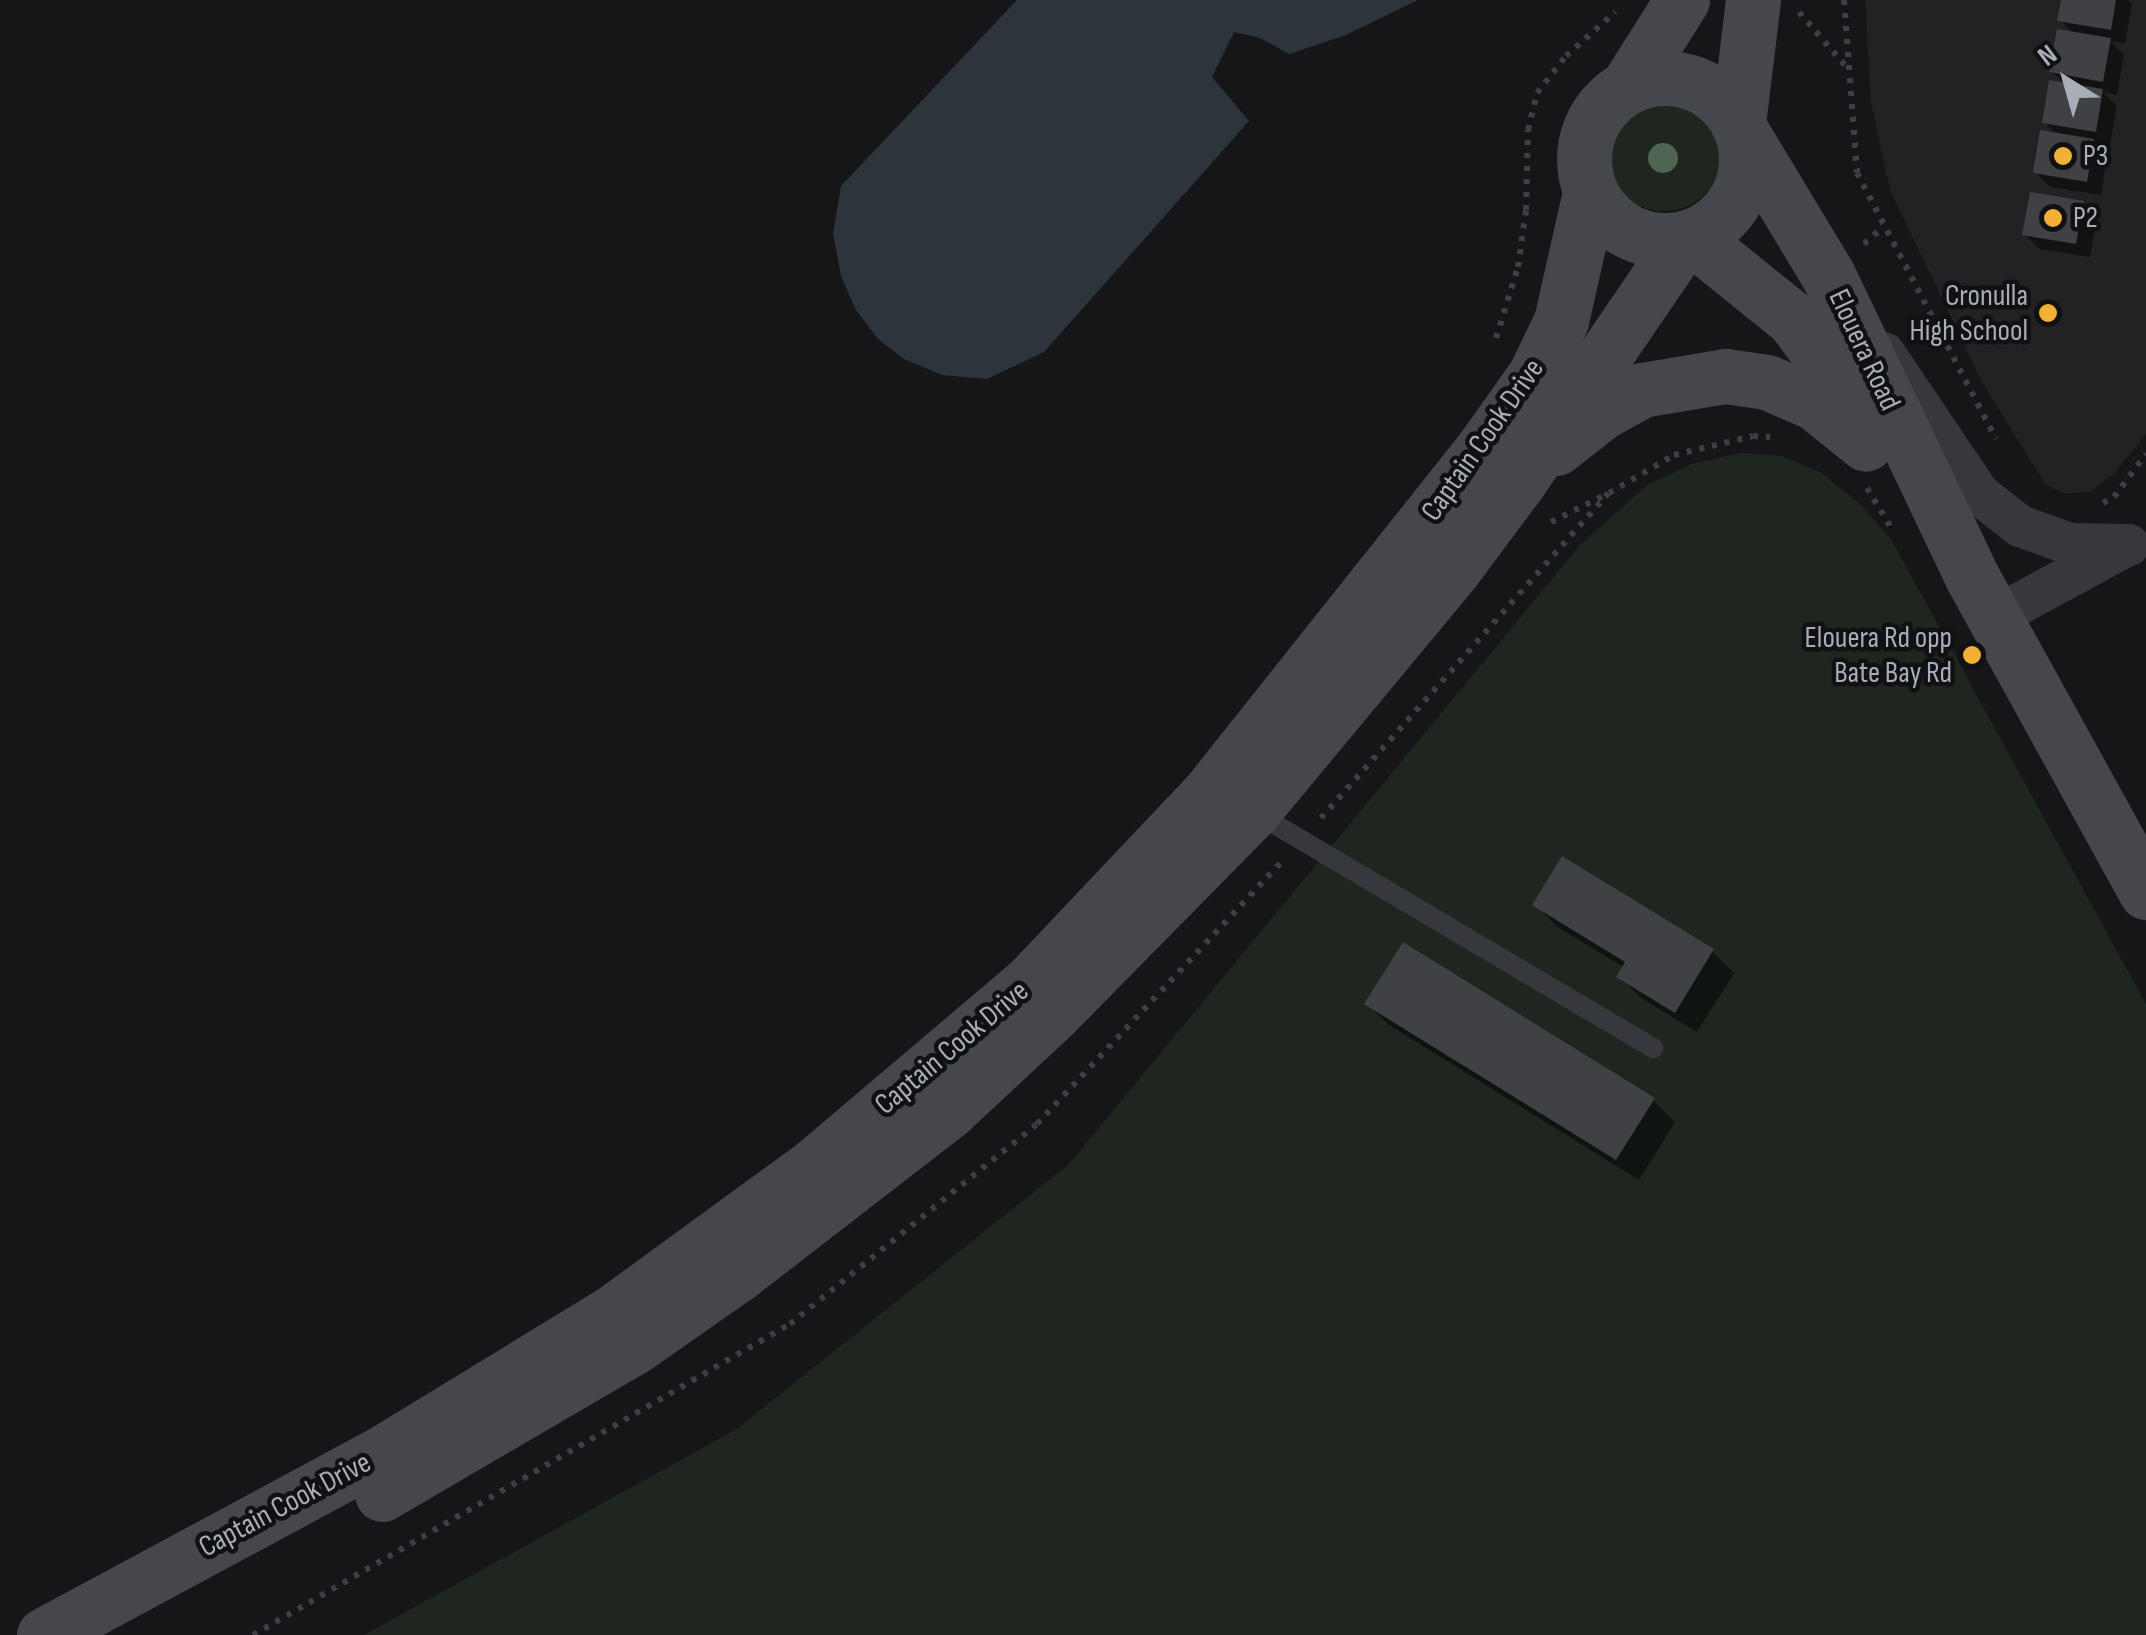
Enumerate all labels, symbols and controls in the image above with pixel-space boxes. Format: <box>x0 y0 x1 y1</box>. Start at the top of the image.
north arrow <box>2016 30 2116 130</box>
text: N <box>2032 38 2064 73</box>
place label: P3 <box>2083 138 2108 174</box>
marker: P3 <box>2052 145 2074 167</box>
place label: P2 <box>2073 200 2098 236</box>
marker: P2 <box>2042 207 2064 229</box>
place label: Cronulla High School <box>1909 278 2028 348</box>
street label: Elouera Road <box>1820 284 1908 416</box>
marker: Cronulla High School <box>2037 302 2059 324</box>
street label: Captain Cook Drive <box>1414 352 1552 528</box>
place label: Elouera Rd opp Bate Bay Rd <box>1804 620 1952 690</box>
marker: Elouera Rd opp Bate Bay Rd <box>1961 644 1983 666</box>
street label: Captain Cook Drive <box>868 973 1036 1123</box>
street label: Captain Cook Drive <box>193 1445 377 1565</box>

